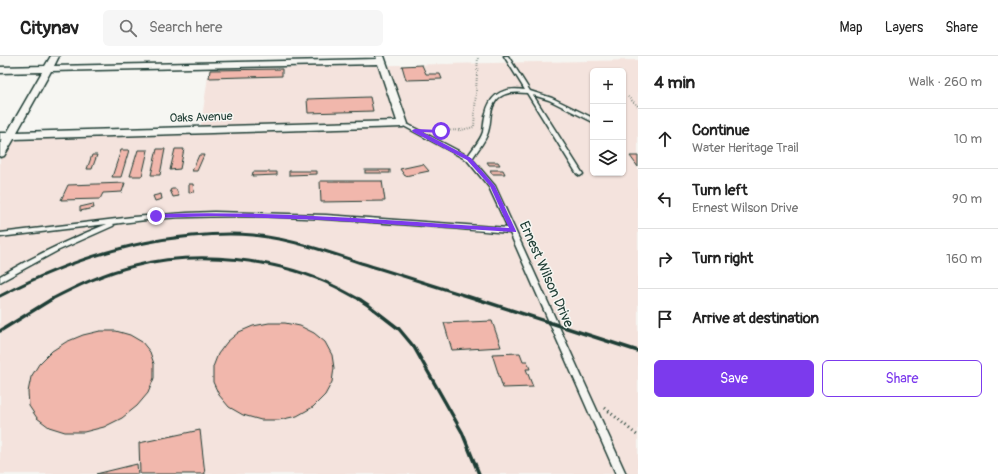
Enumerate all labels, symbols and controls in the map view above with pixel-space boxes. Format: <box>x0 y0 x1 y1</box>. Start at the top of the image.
search box <box>103 10 383 46</box>
text: Citynav <box>20 16 79 40</box>
icon: search <box>117 17 139 39</box>
text: Search here <box>149 18 222 37</box>
text: Map <box>840 19 863 36</box>
text: Layers <box>885 19 923 36</box>
text: Share <box>945 19 978 36</box>
map controls <box>590 68 626 176</box>
button: + <box>590 68 626 104</box>
text: 4 min <box>654 72 695 93</box>
text: Walk · 260 m <box>908 74 982 90</box>
button: − <box>590 104 626 140</box>
street label: Oaks Avenue <box>169 109 233 126</box>
text: Continue <box>692 121 750 140</box>
route start <box>432 122 450 140</box>
icon: ahead <box>654 128 676 150</box>
text: 10 m <box>954 131 982 147</box>
button: layers <box>590 140 626 176</box>
text: Water Heritage Trail <box>692 140 799 156</box>
text: Turn left <box>692 181 748 200</box>
icon: left <box>654 188 676 210</box>
text: 90 m <box>952 191 982 207</box>
text: Ernest Wilson Drive <box>692 200 798 216</box>
route end <box>147 207 165 225</box>
street label: Ernest Wilson Drive <box>516 219 578 330</box>
icon: right <box>654 248 676 270</box>
text: Turn right <box>692 249 753 268</box>
text: 160 m <box>946 251 982 267</box>
icon: arrive <box>654 308 676 330</box>
text: Arrive at destination <box>692 309 819 328</box>
button: Save <box>654 360 814 397</box>
button: Share <box>822 360 982 397</box>

